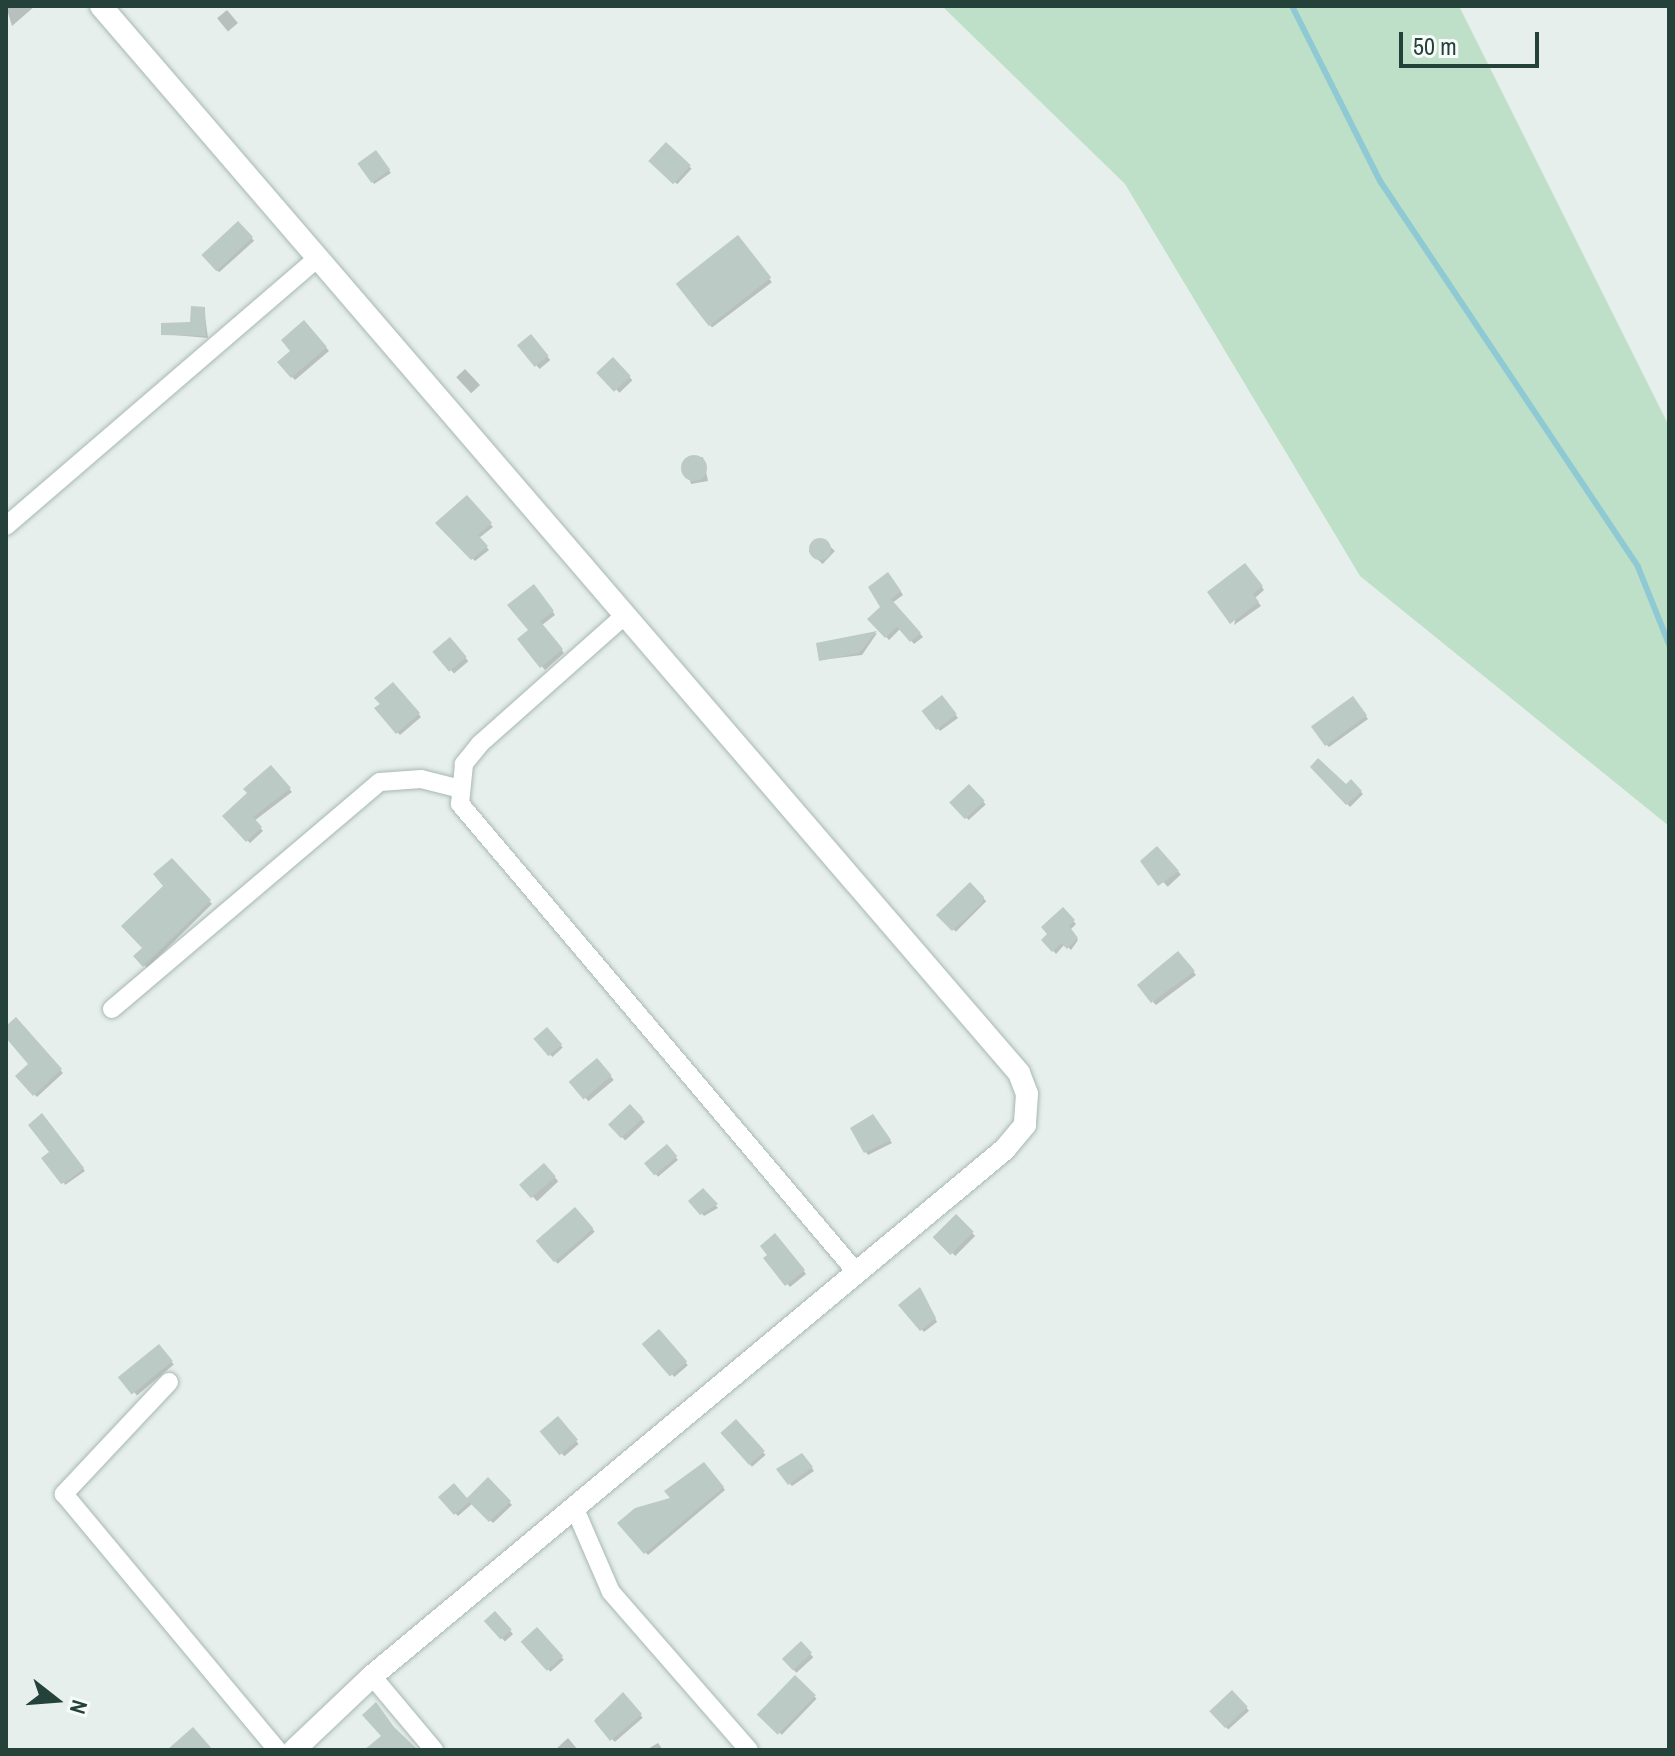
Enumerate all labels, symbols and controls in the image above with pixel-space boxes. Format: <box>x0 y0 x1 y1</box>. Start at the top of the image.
scale bar <box>1403 16 1543 66</box>
text: 50 m <box>1413 30 1457 62</box>
north arrow <box>16 1660 96 1740</box>
text: N <box>63 1696 95 1718</box>

